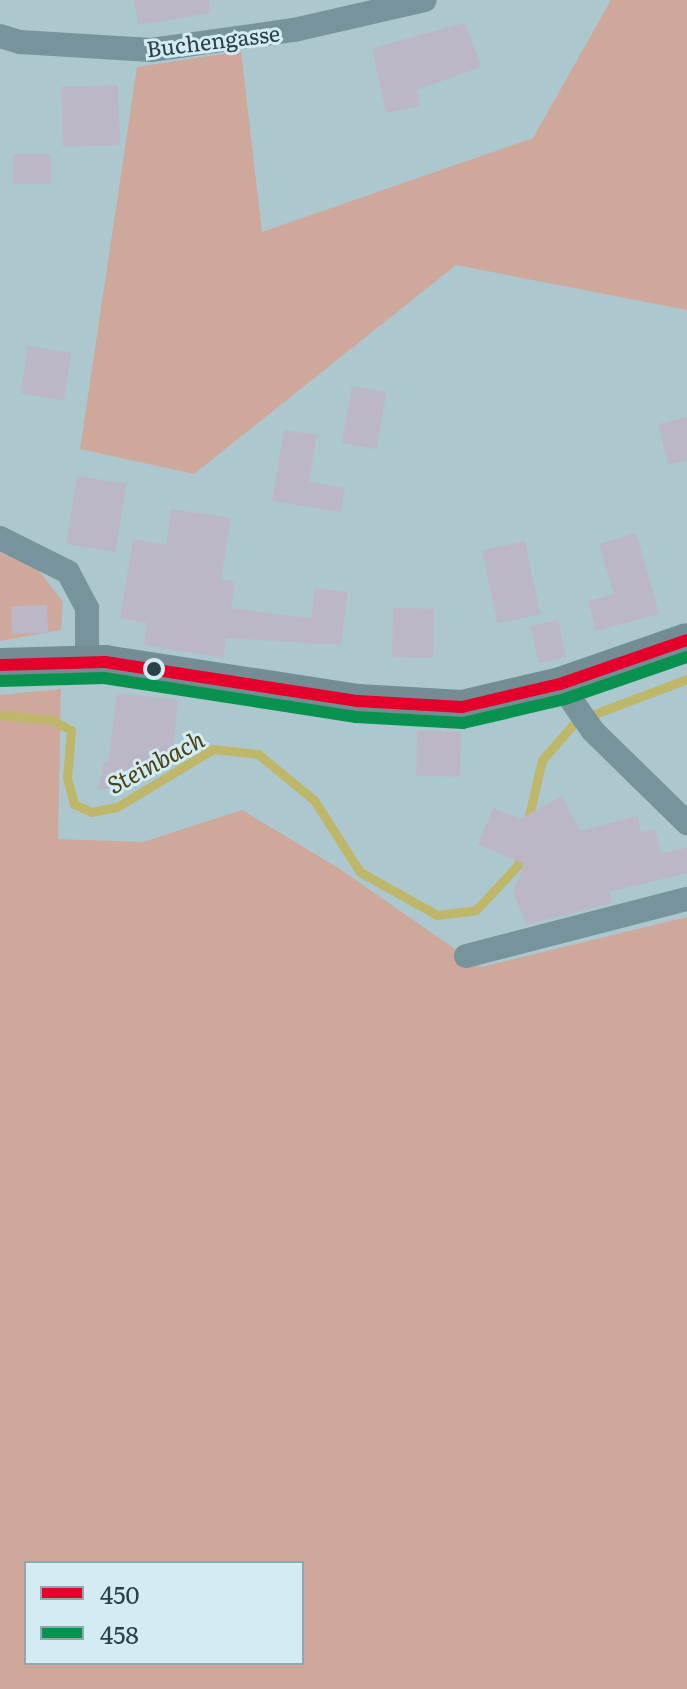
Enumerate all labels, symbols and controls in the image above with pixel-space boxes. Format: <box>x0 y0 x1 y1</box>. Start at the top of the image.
street label: Buchengasse <box>145 19 281 61</box>
unlabelled marker <box>146 661 162 677</box>
water label: Steinbach <box>102 724 208 798</box>
legend <box>24 1561 304 1665</box>
text: 450 <box>100 1576 139 1611</box>
text: 458 <box>100 1616 139 1651</box>

